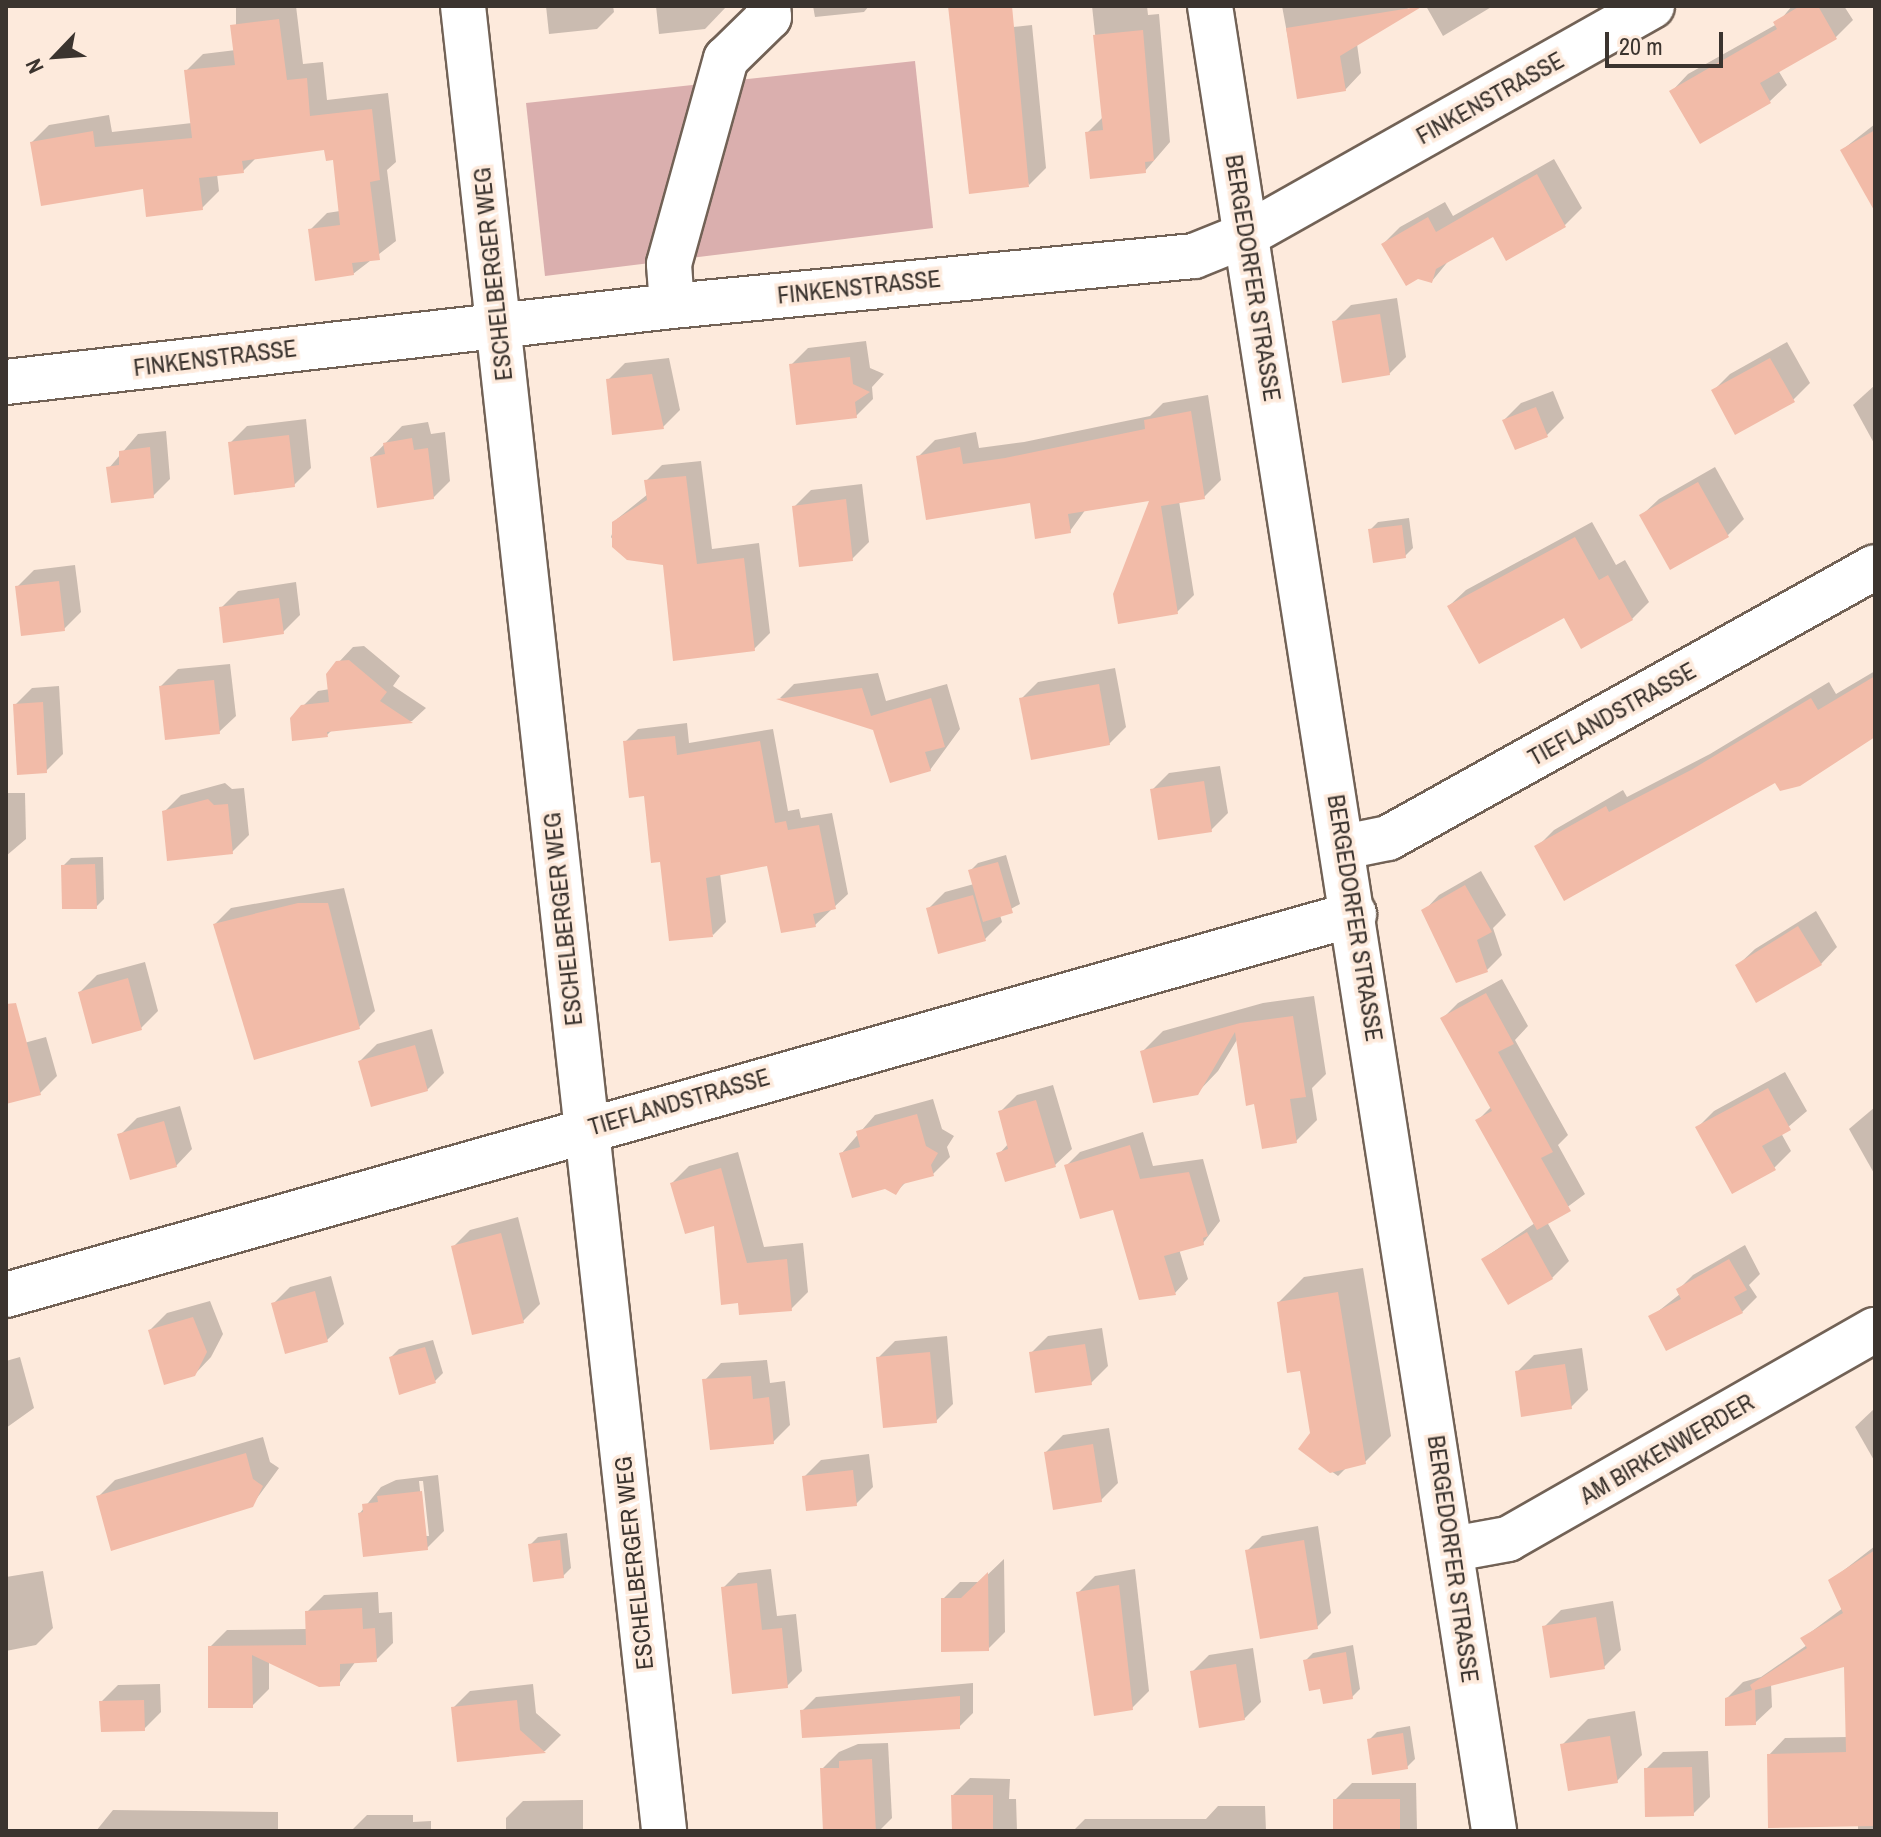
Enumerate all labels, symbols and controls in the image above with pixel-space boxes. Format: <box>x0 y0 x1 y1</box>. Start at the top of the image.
north arrow <box>16 16 96 96</box>
scale bar <box>1609 16 1727 66</box>
text: 20 m <box>1619 30 1663 62</box>
street label: FINKENSTRASSE <box>1411 46 1569 150</box>
text: N <box>18 54 51 78</box>
street label: BERGEDORFER STRASSE <box>1219 153 1287 403</box>
street label: ESCHELBERGER WEG <box>467 166 519 382</box>
street label: FINKENSTRASSE <box>776 264 942 310</box>
street label: FINKENSTRASSE <box>132 334 298 382</box>
street label: TIEFLANDSTRASSE <box>1523 656 1701 772</box>
street label: BERGEDORFER STRASSE <box>1321 793 1389 1043</box>
street label: ESCHELBERGER WEG <box>537 811 589 1027</box>
street label: TIEFLANDSTRASSE <box>585 1062 773 1142</box>
street label: AM BIRKENWERDER <box>1575 1388 1759 1510</box>
street label: BERGEDORFER STRASSE <box>1421 1434 1485 1684</box>
street label: ESCHELBERGER WEG <box>608 1455 660 1671</box>

